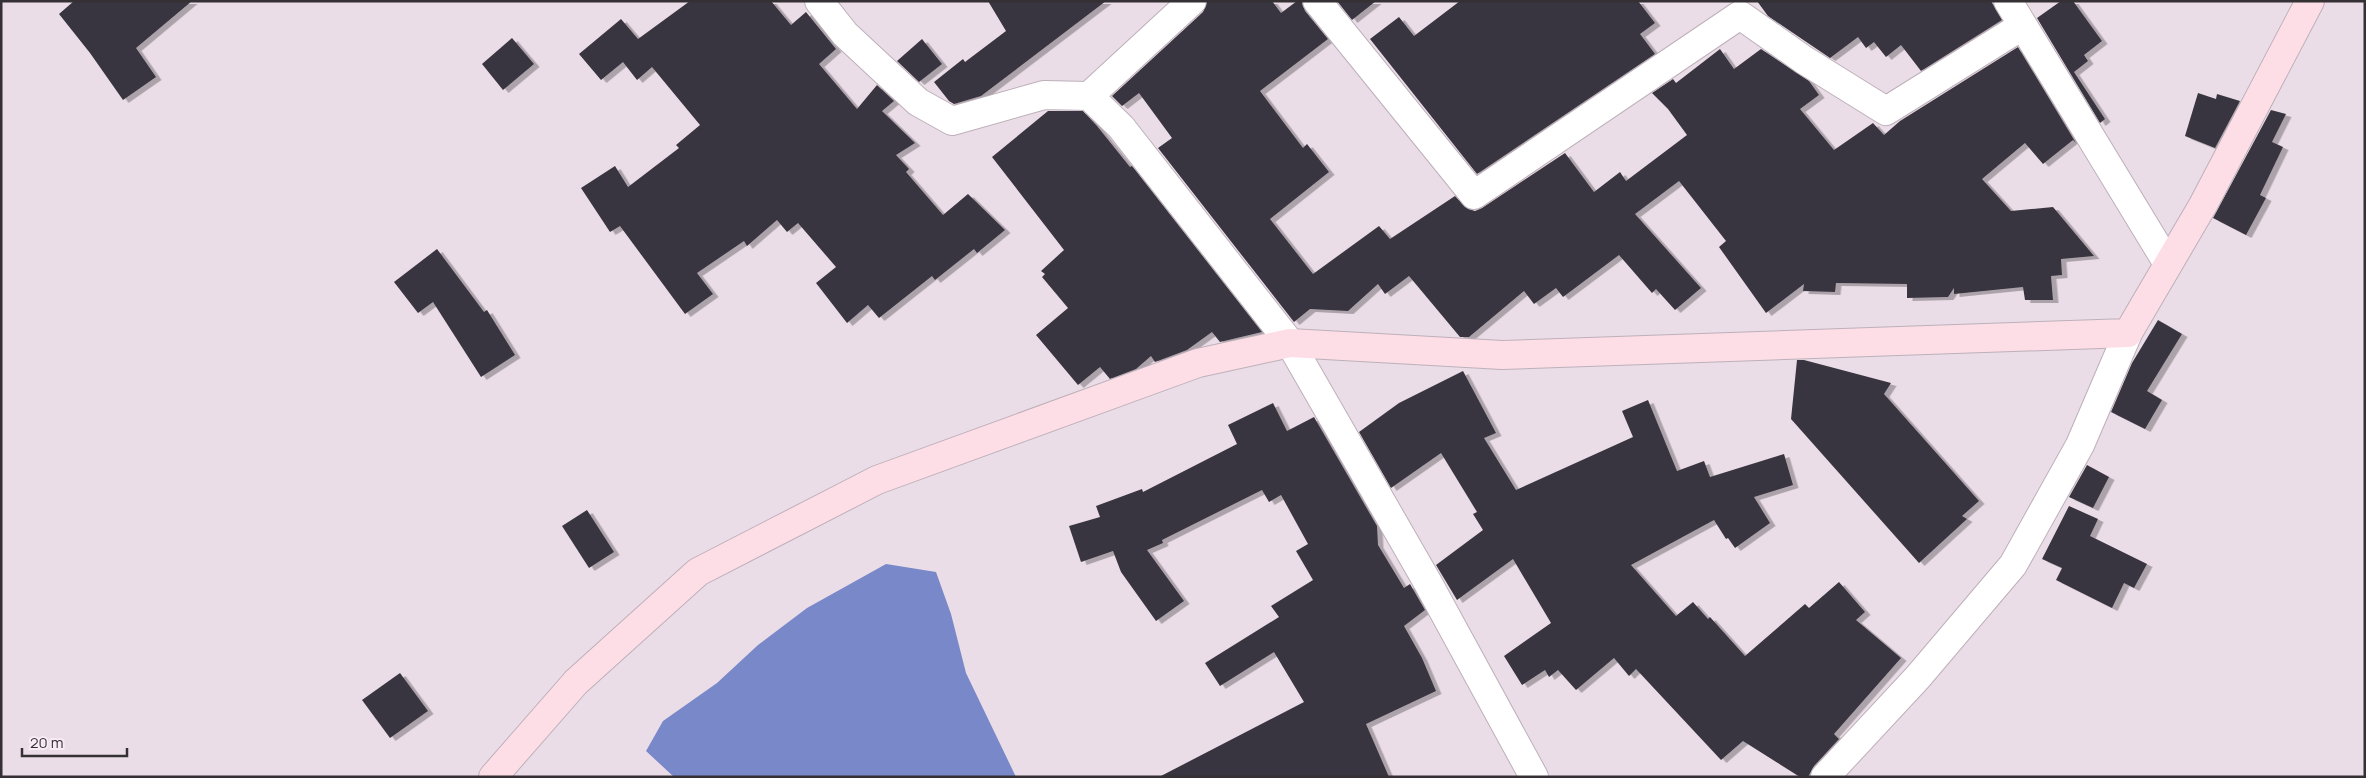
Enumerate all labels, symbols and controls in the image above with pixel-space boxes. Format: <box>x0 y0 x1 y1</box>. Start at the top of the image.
scale bar <box>22 726 128 758</box>
text: 20 m <box>30 732 63 753</box>

